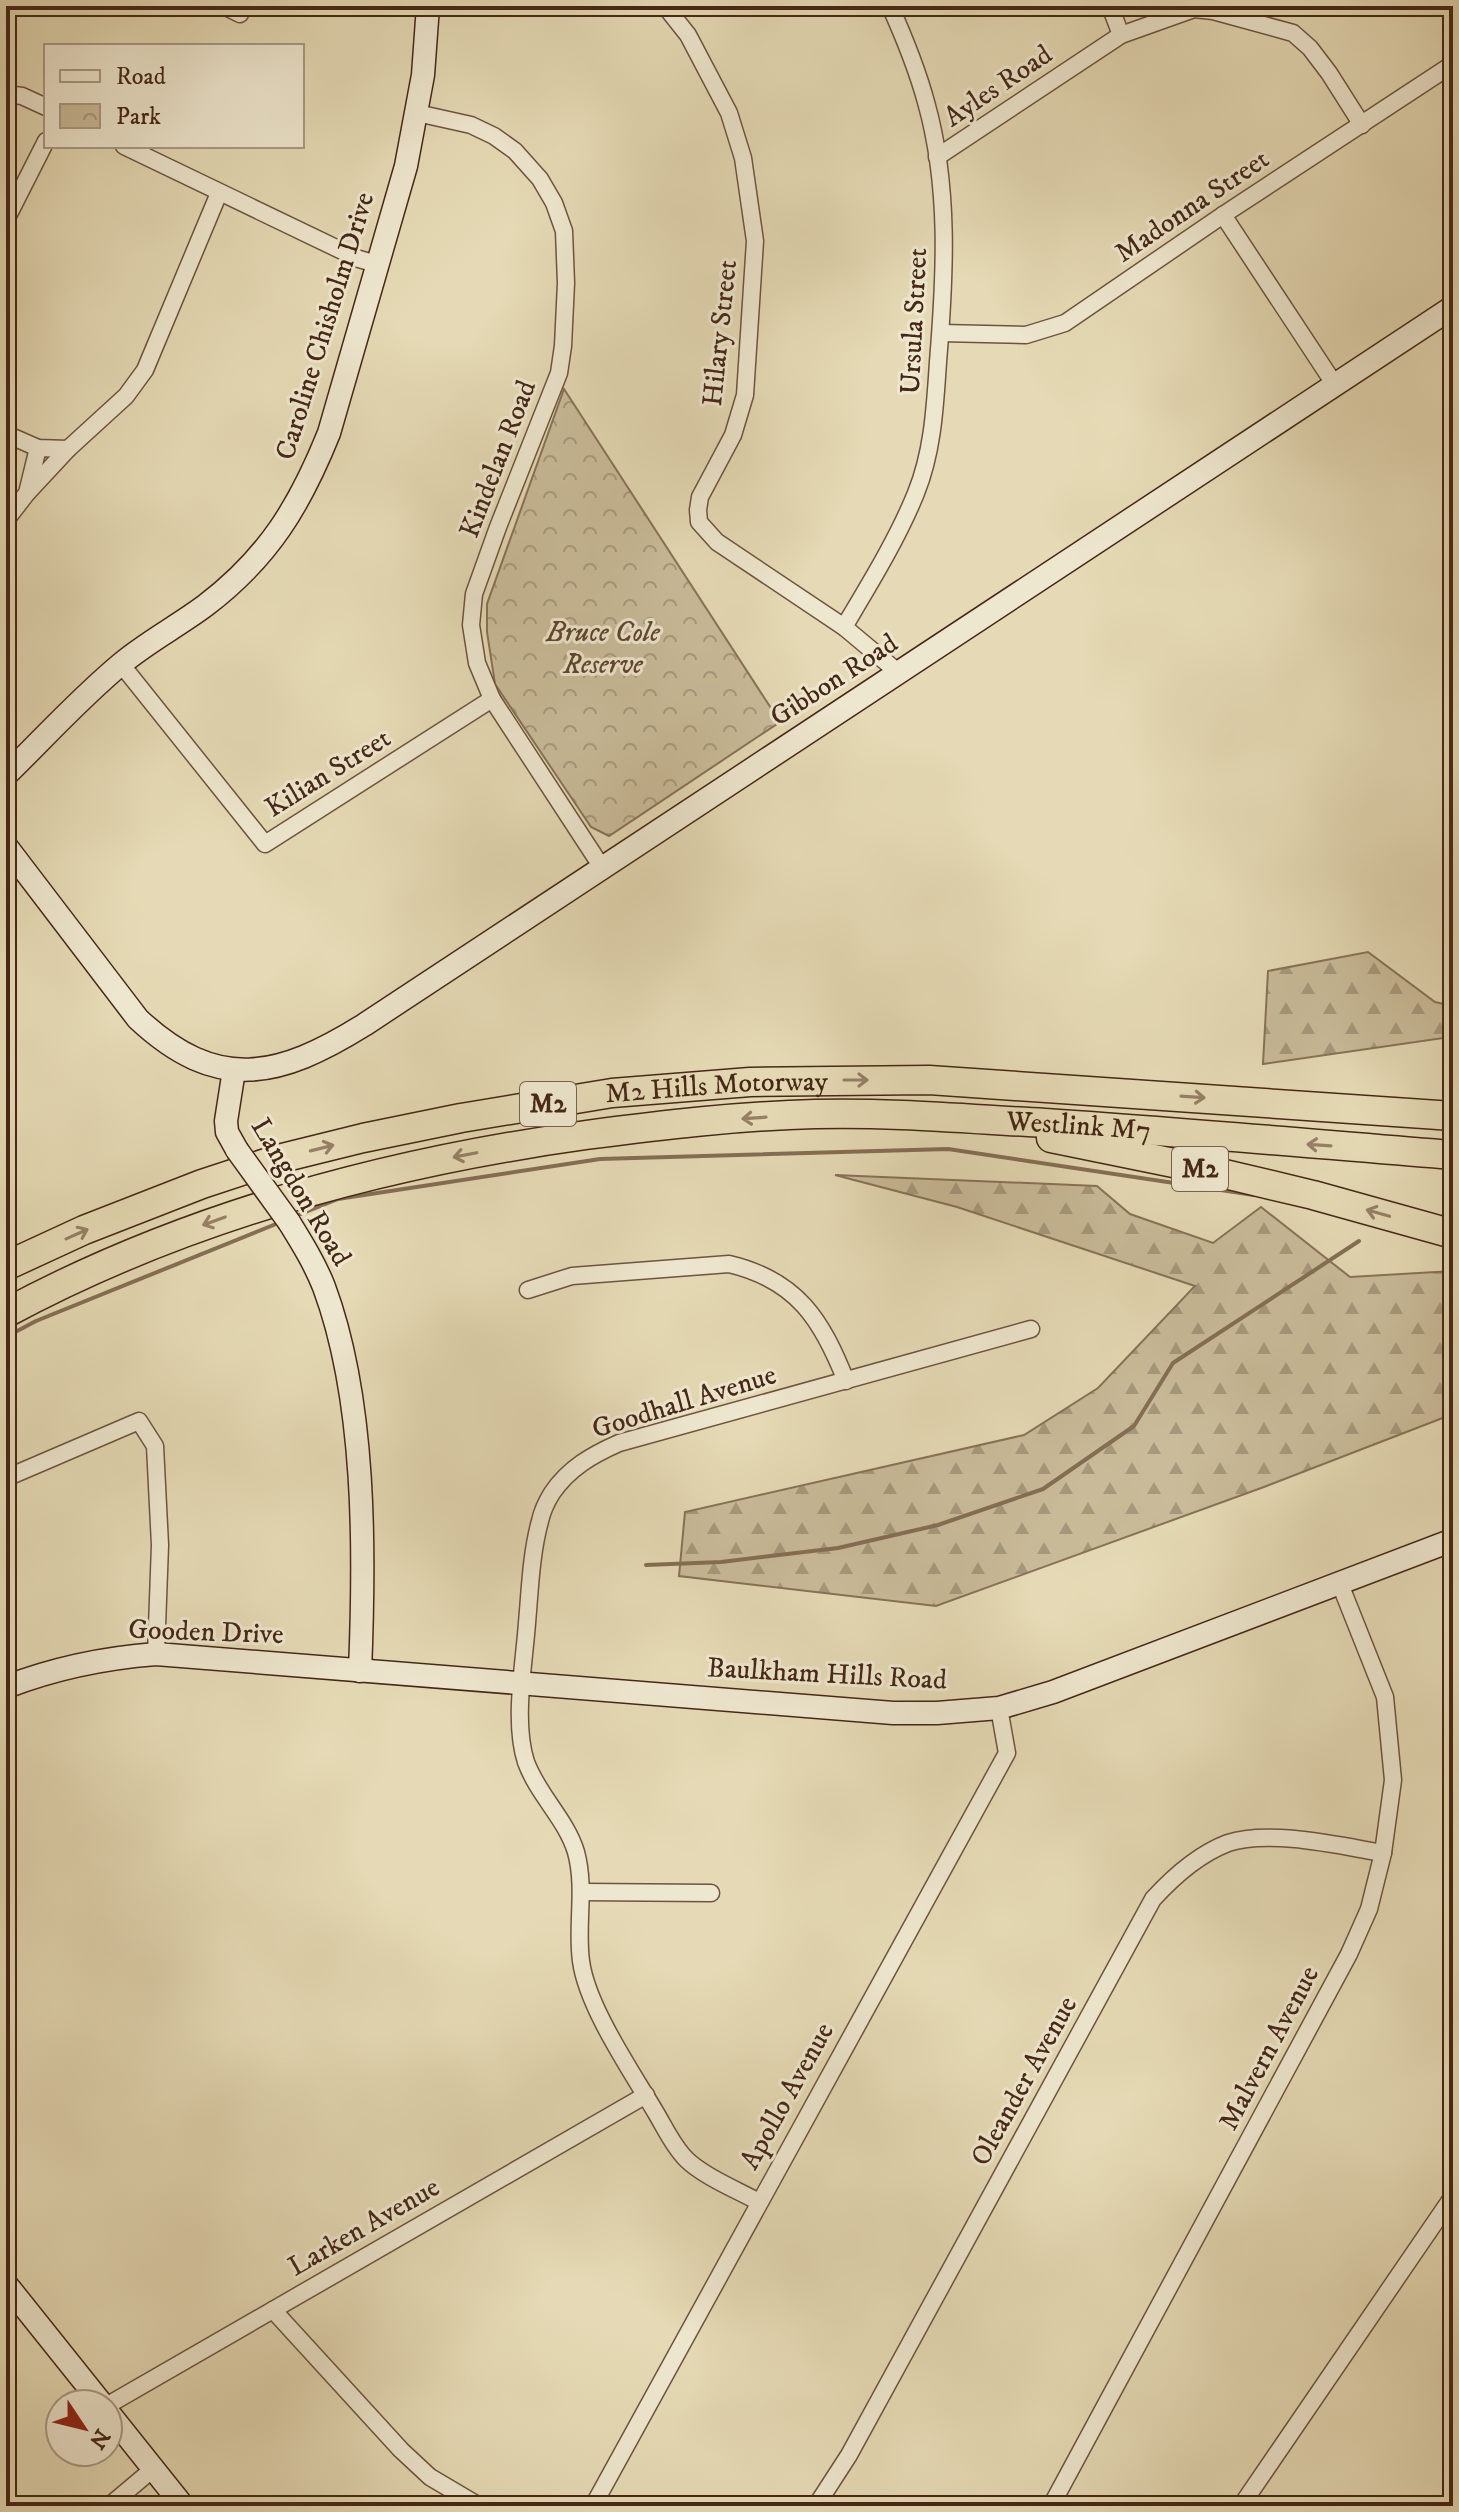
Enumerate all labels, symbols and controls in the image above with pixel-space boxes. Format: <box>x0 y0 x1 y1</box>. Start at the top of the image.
street label: Ayles Road <box>937 37 1059 135</box>
legend <box>44 44 304 148</box>
text: Road <box>116 62 166 92</box>
text: Park <box>116 102 161 132</box>
street label: Madonna Street <box>1108 142 1276 270</box>
street label: Caroline Chisholm Drive <box>268 188 382 464</box>
street label: Ursula Street <box>893 247 935 395</box>
street label: Hilary Street <box>695 258 745 408</box>
street label: Kindelan Road <box>452 375 544 543</box>
park label: Bruce Cole Reserve <box>545 615 661 682</box>
street label: Gibbon Road <box>764 626 904 734</box>
street label: Kilian Street <box>259 721 397 825</box>
street label: M2 Hills Motorway <box>604 1064 829 1111</box>
one-way arrow <box>842 1072 869 1088</box>
road number: M2 <box>520 1082 576 1126</box>
one-way arrow <box>1179 1090 1206 1105</box>
street label: Westlink M7 <box>1005 1103 1152 1148</box>
one-way arrow <box>741 1111 768 1126</box>
street label: Langdon Road <box>243 1112 359 1272</box>
one-way arrow <box>1306 1137 1333 1152</box>
one-way arrow <box>309 1140 335 1155</box>
road number: M2 <box>1172 1147 1228 1191</box>
one-way arrow <box>453 1148 478 1163</box>
one-way arrow <box>1365 1205 1391 1220</box>
one-way arrow <box>202 1215 227 1229</box>
one-way arrow <box>64 1225 89 1240</box>
street label: Goodhall Avenue <box>588 1357 780 1447</box>
street label: Gooden Drive <box>128 1612 284 1652</box>
street label: Baulkham Hills Road <box>706 1650 948 1698</box>
street label: Malvern Avenue <box>1211 1960 1327 2136</box>
street label: Oleander Avenue <box>963 1990 1085 2172</box>
street label: Apollo Avenue <box>732 2016 842 2176</box>
street label: Larken Avenue <box>282 2170 446 2284</box>
north arrow <box>44 2388 124 2468</box>
text: N <box>83 2423 115 2454</box>

